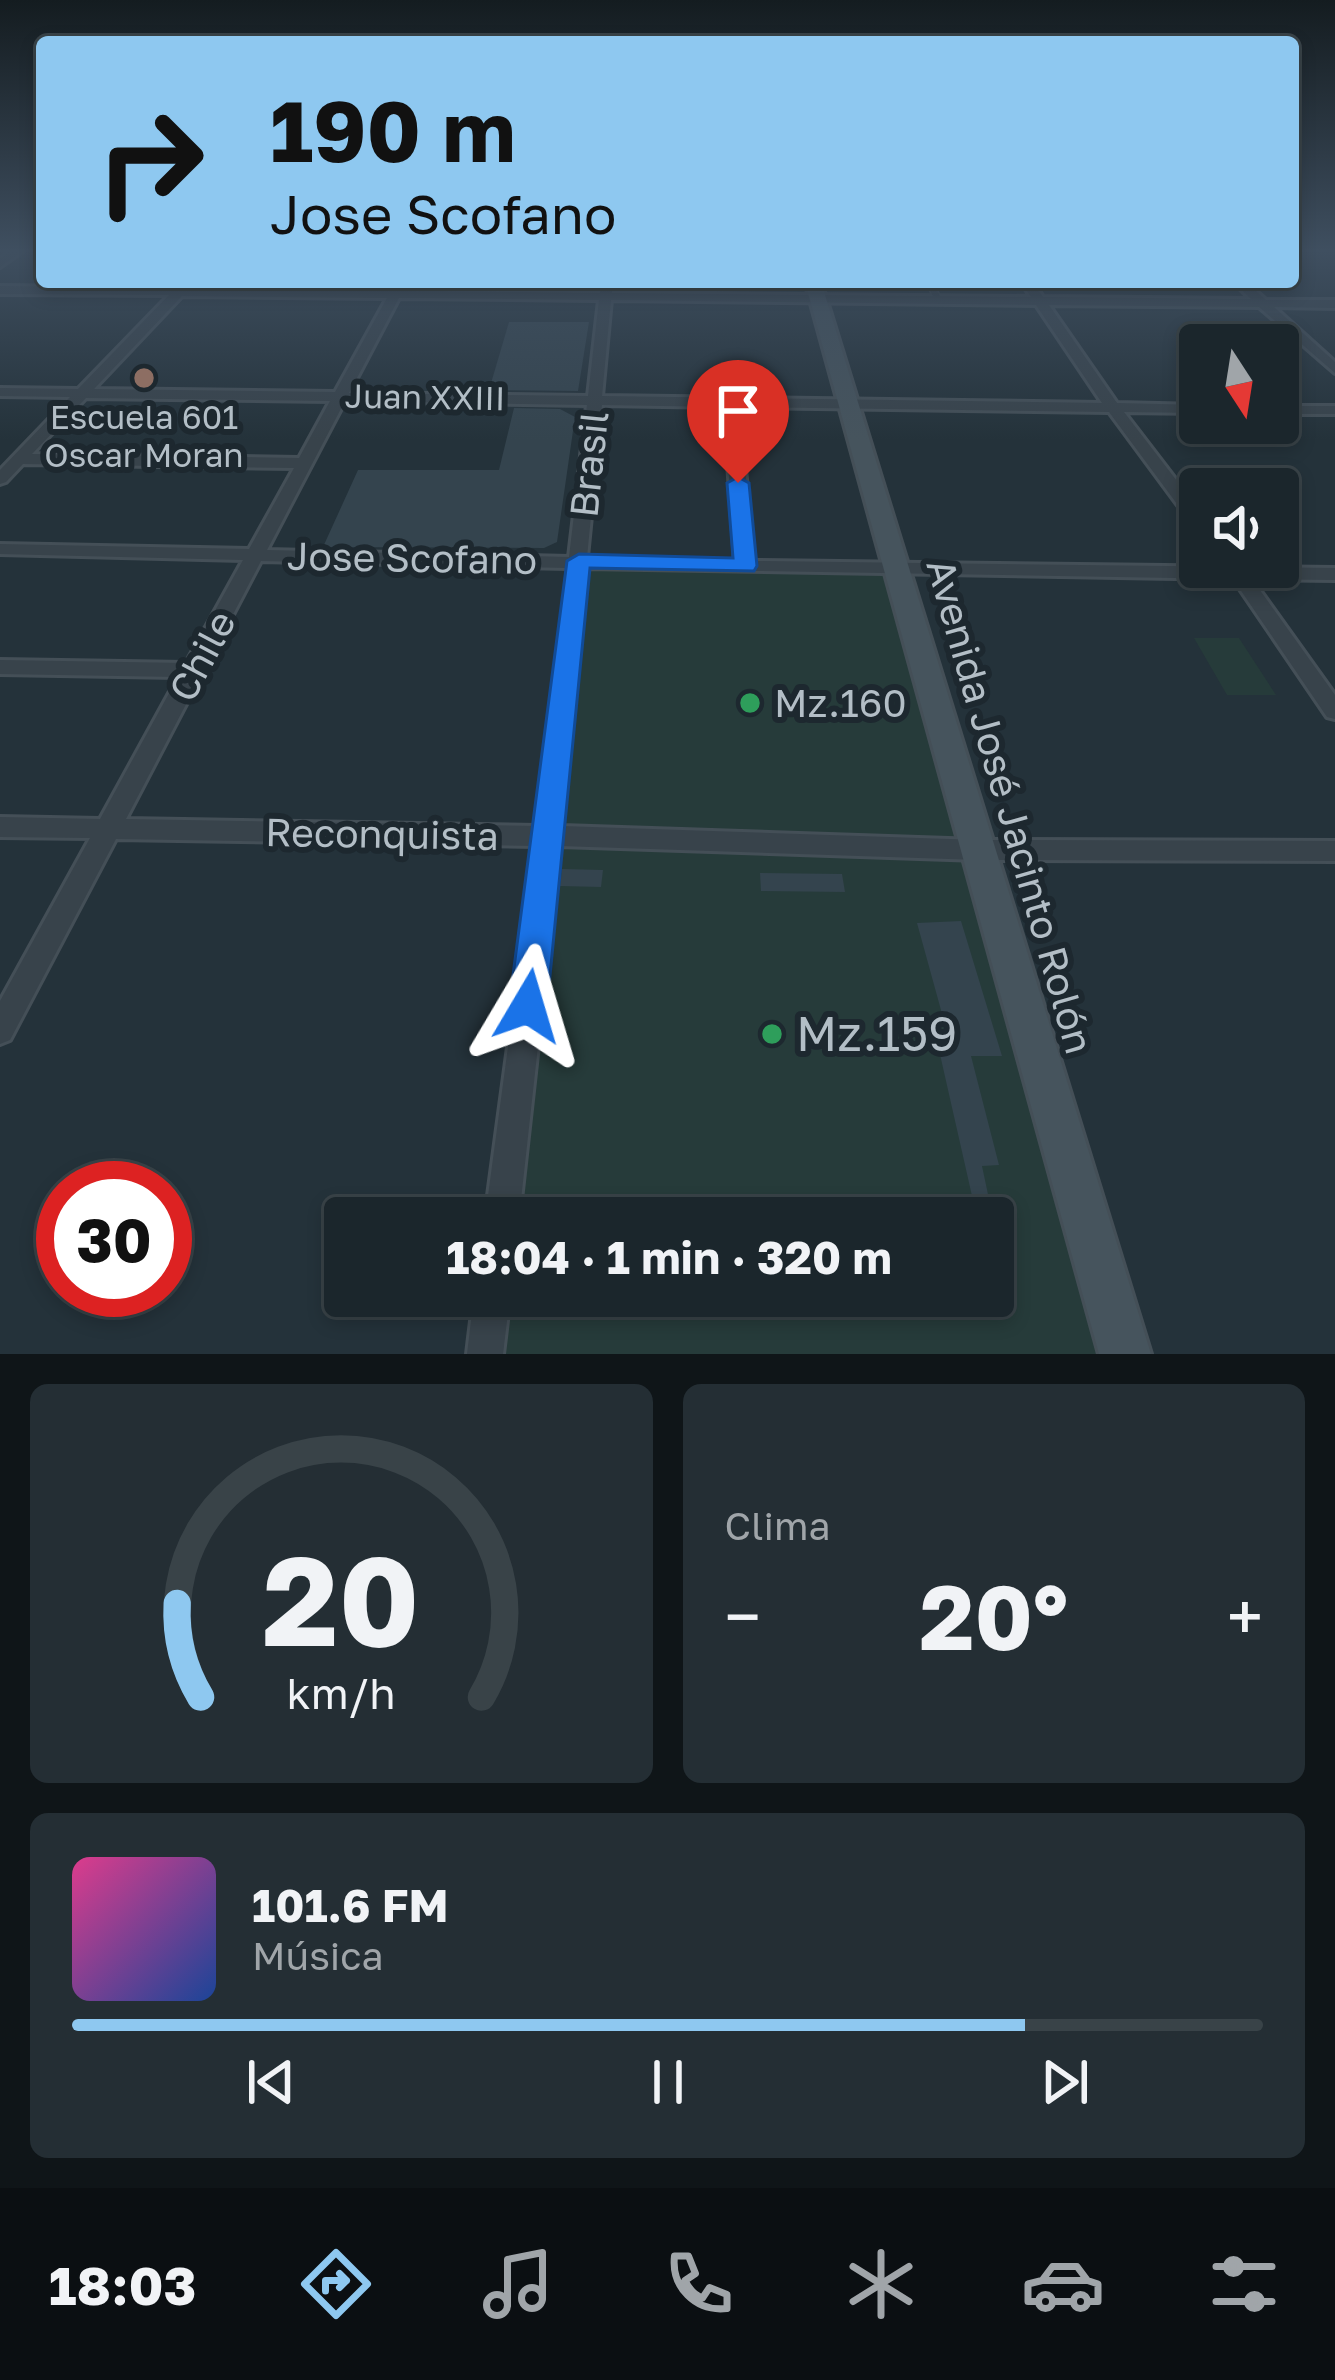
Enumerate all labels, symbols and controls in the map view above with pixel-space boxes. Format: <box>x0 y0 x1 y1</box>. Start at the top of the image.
text: 190 m <box>270 80 516 180</box>
icon: right <box>72 84 228 240</box>
text: Jose Scofano <box>270 181 616 246</box>
north arrow <box>1179 324 1299 444</box>
map controls <box>1179 324 1299 588</box>
pin <box>687 360 789 483</box>
marker: Escuela 601 Oscar Moran <box>131 365 157 391</box>
street label: Juan XXIII <box>344 376 506 417</box>
icon: arrive <box>705 378 771 444</box>
place label: Escuela 601 Oscar Moran <box>44 397 244 474</box>
street label: Brasil <box>560 408 617 519</box>
button: sound <box>1179 468 1299 588</box>
street label: Jose Scofano <box>287 532 537 583</box>
street label: Avenida José Jacinto Rolón <box>917 553 1104 1059</box>
street label: Chile <box>158 602 245 709</box>
place label: Mz.160 <box>774 679 907 726</box>
marker: Mz.160 <box>737 690 763 716</box>
street label: Reconquista <box>265 808 499 859</box>
position arrow <box>465 943 591 1069</box>
place label: Mz.159 <box>796 1004 957 1062</box>
marker: Mz.159 <box>759 1021 785 1047</box>
speed limit sign: 30 <box>36 1161 192 1317</box>
text: 18:04 · 1 min · 320 m <box>446 1230 892 1284</box>
text: Clima <box>725 1502 831 1549</box>
text: 20 <box>263 1524 420 1673</box>
text: 20° <box>920 1562 1068 1670</box>
text: − <box>725 1576 761 1656</box>
text: + <box>1227 1576 1263 1656</box>
text: km/h <box>287 1666 396 1717</box>
text: 101.6 FM <box>252 1878 449 1932</box>
text: Música <box>252 1932 384 1979</box>
icon: previous <box>238 2049 304 2115</box>
icon: pause <box>635 2049 701 2115</box>
icon: next <box>1032 2049 1098 2115</box>
icon: directions <box>294 2242 378 2326</box>
icon: music <box>476 2242 560 2326</box>
icon: phone <box>657 2242 741 2326</box>
icon: climate <box>839 2242 923 2326</box>
icon: car <box>1021 2242 1105 2326</box>
icon: filters <box>1202 2242 1286 2326</box>
text: 18:03 <box>49 2252 197 2317</box>

